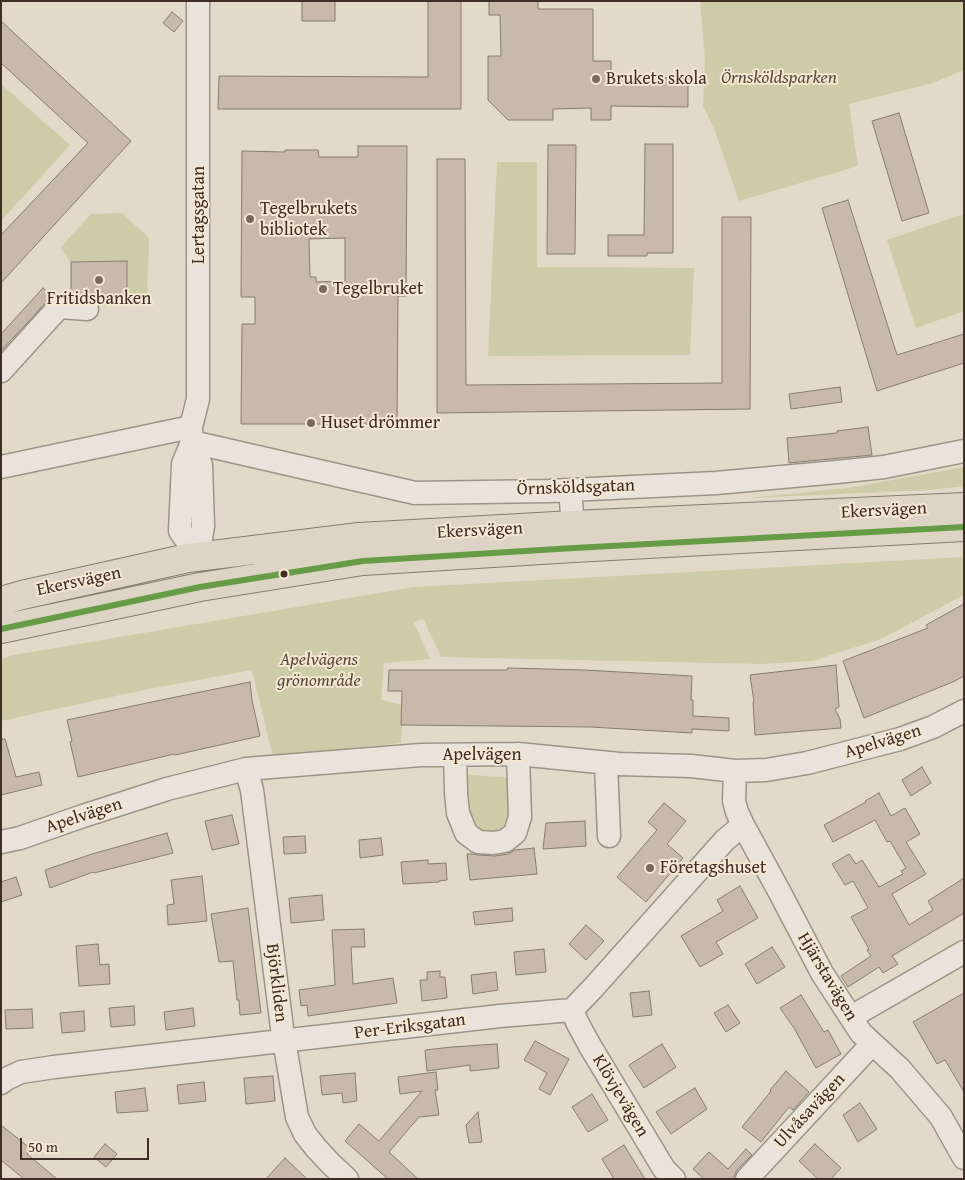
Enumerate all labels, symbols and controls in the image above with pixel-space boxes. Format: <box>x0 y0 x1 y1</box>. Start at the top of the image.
park label: Örnsköldsparken <box>721 67 837 89</box>
place label: Brukets skola <box>606 68 707 90</box>
marker: Brukets skola <box>590 73 602 85</box>
street label: Lertagsgatan <box>188 166 210 264</box>
place label: Tegelbrukets bibliotek <box>260 198 357 240</box>
marker: Tegelbrukets bibliotek <box>244 213 256 225</box>
marker: Fritidsbanken <box>93 274 105 286</box>
place label: Tegelbruket <box>333 278 423 300</box>
marker: Tegelbruket <box>317 283 329 295</box>
place label: Fritidsbanken <box>47 288 151 310</box>
place label: Huset drömmer <box>321 412 440 434</box>
marker: Huset drömmer <box>305 417 317 429</box>
street label: Örnsköldsgatan <box>517 475 635 501</box>
street label: Ekersvägen <box>841 498 927 524</box>
street label: Ekersvägen <box>437 518 523 544</box>
street label: Ekersvägen <box>35 563 123 601</box>
unlabelled marker <box>279 569 289 579</box>
park label: Apelvägens grönområde <box>277 649 361 692</box>
street label: Apelvägen <box>842 720 924 764</box>
street label: Apelvägen <box>442 744 522 766</box>
street label: Apelvägen <box>43 794 125 838</box>
place label: Företagshuset <box>660 857 766 879</box>
marker: Företagshuset <box>644 862 656 874</box>
street label: Hjärstavägen <box>792 929 862 1025</box>
street label: Björkliden <box>260 942 292 1024</box>
street label: Per-Eriksgatan <box>353 1009 467 1045</box>
street label: Klövjevägen <box>587 1051 653 1141</box>
street label: Ulvåsavägen <box>770 1069 850 1153</box>
scale bar <box>22 1128 151 1160</box>
text: 50 m <box>28 1136 58 1157</box>

